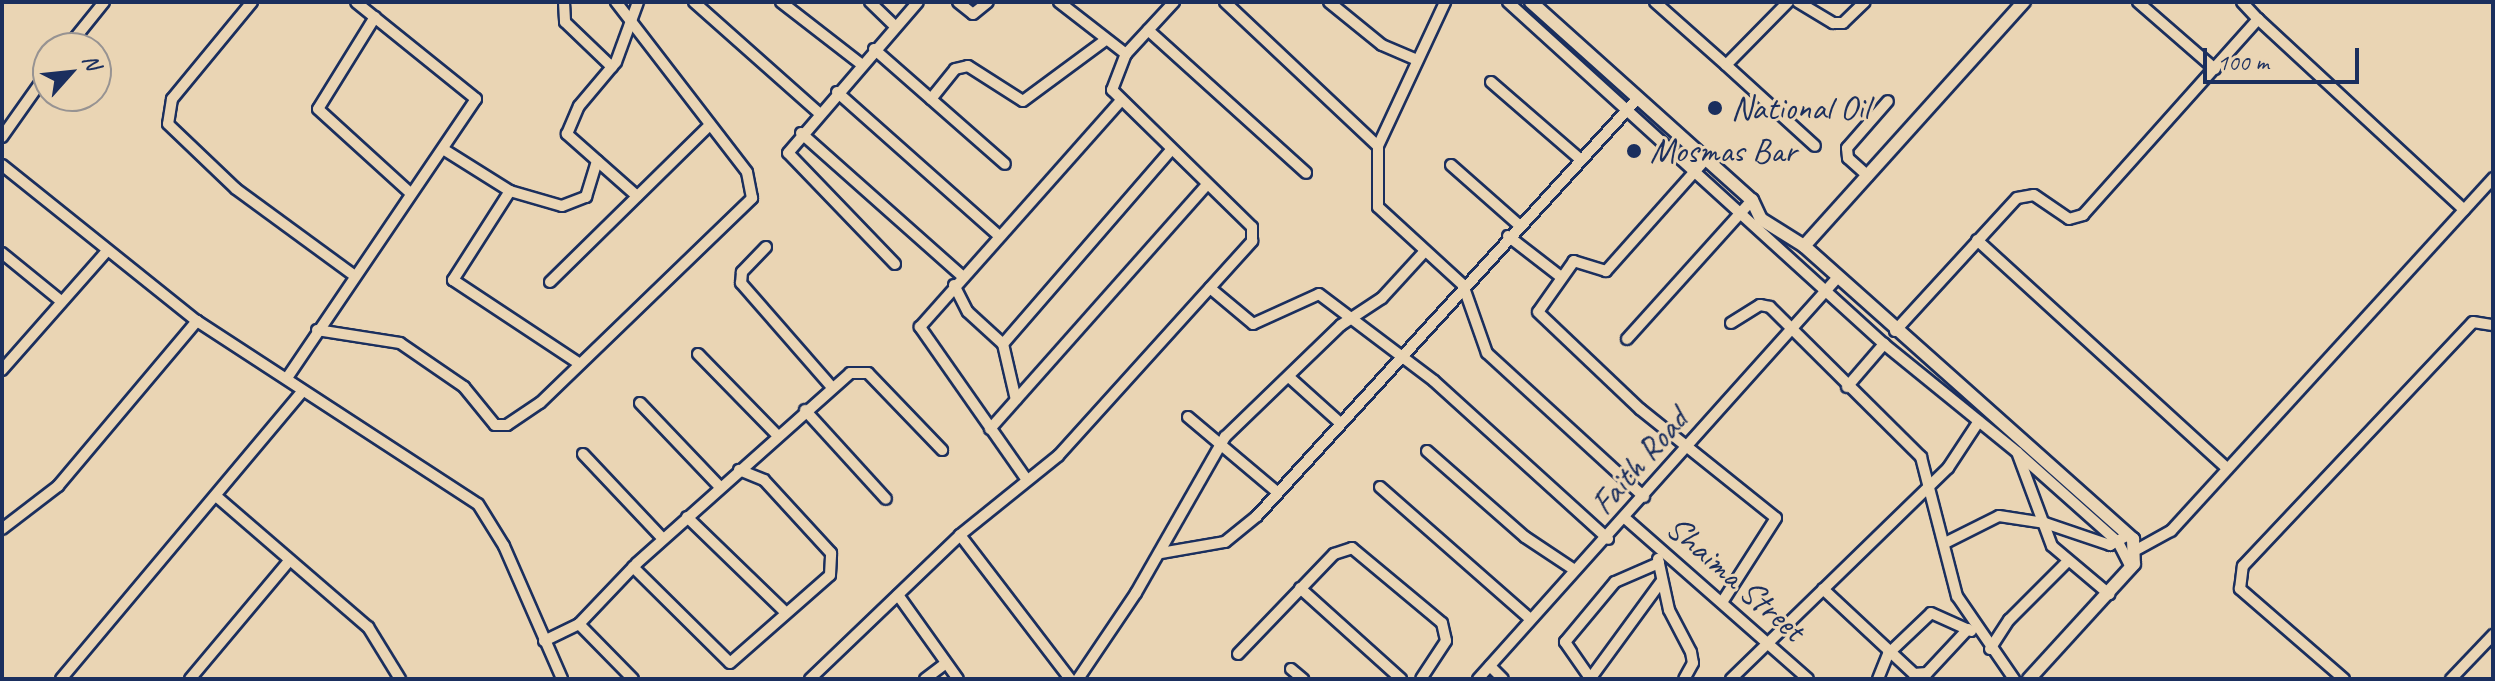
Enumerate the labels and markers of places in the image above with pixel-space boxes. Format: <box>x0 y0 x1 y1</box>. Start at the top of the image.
place label: National Oil <box>1731 88 1870 128</box>
marker: National Oil <box>1706 99 1724 117</box>
place label: Mosmas Bar <box>1650 131 1797 171</box>
marker: Mosmas Bar <box>1625 142 1643 160</box>

